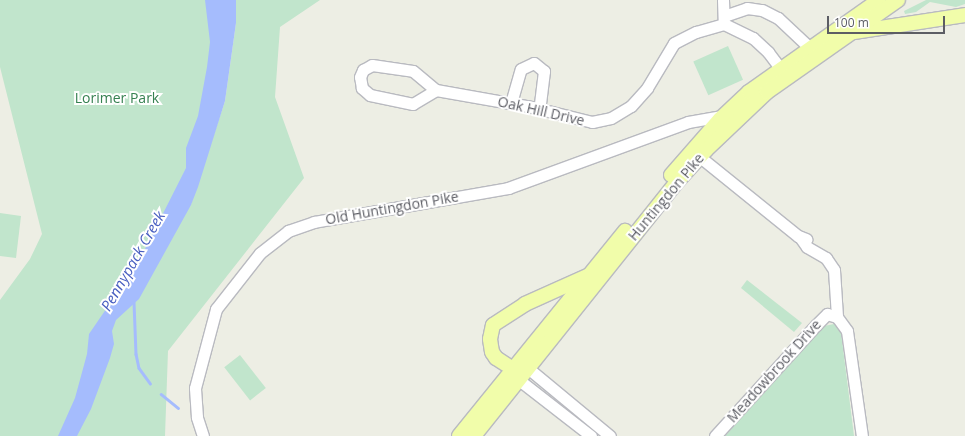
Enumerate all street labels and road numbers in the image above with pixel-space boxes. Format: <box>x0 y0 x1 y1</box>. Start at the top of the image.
street label: Oak Hill Drive <box>496 93 586 129</box>
street label: Huntingdon Pike <box>625 150 707 244</box>
street label: Old Huntingdon Pike <box>324 188 460 228</box>
street label: Meadowbrook Drive <box>723 316 825 426</box>

